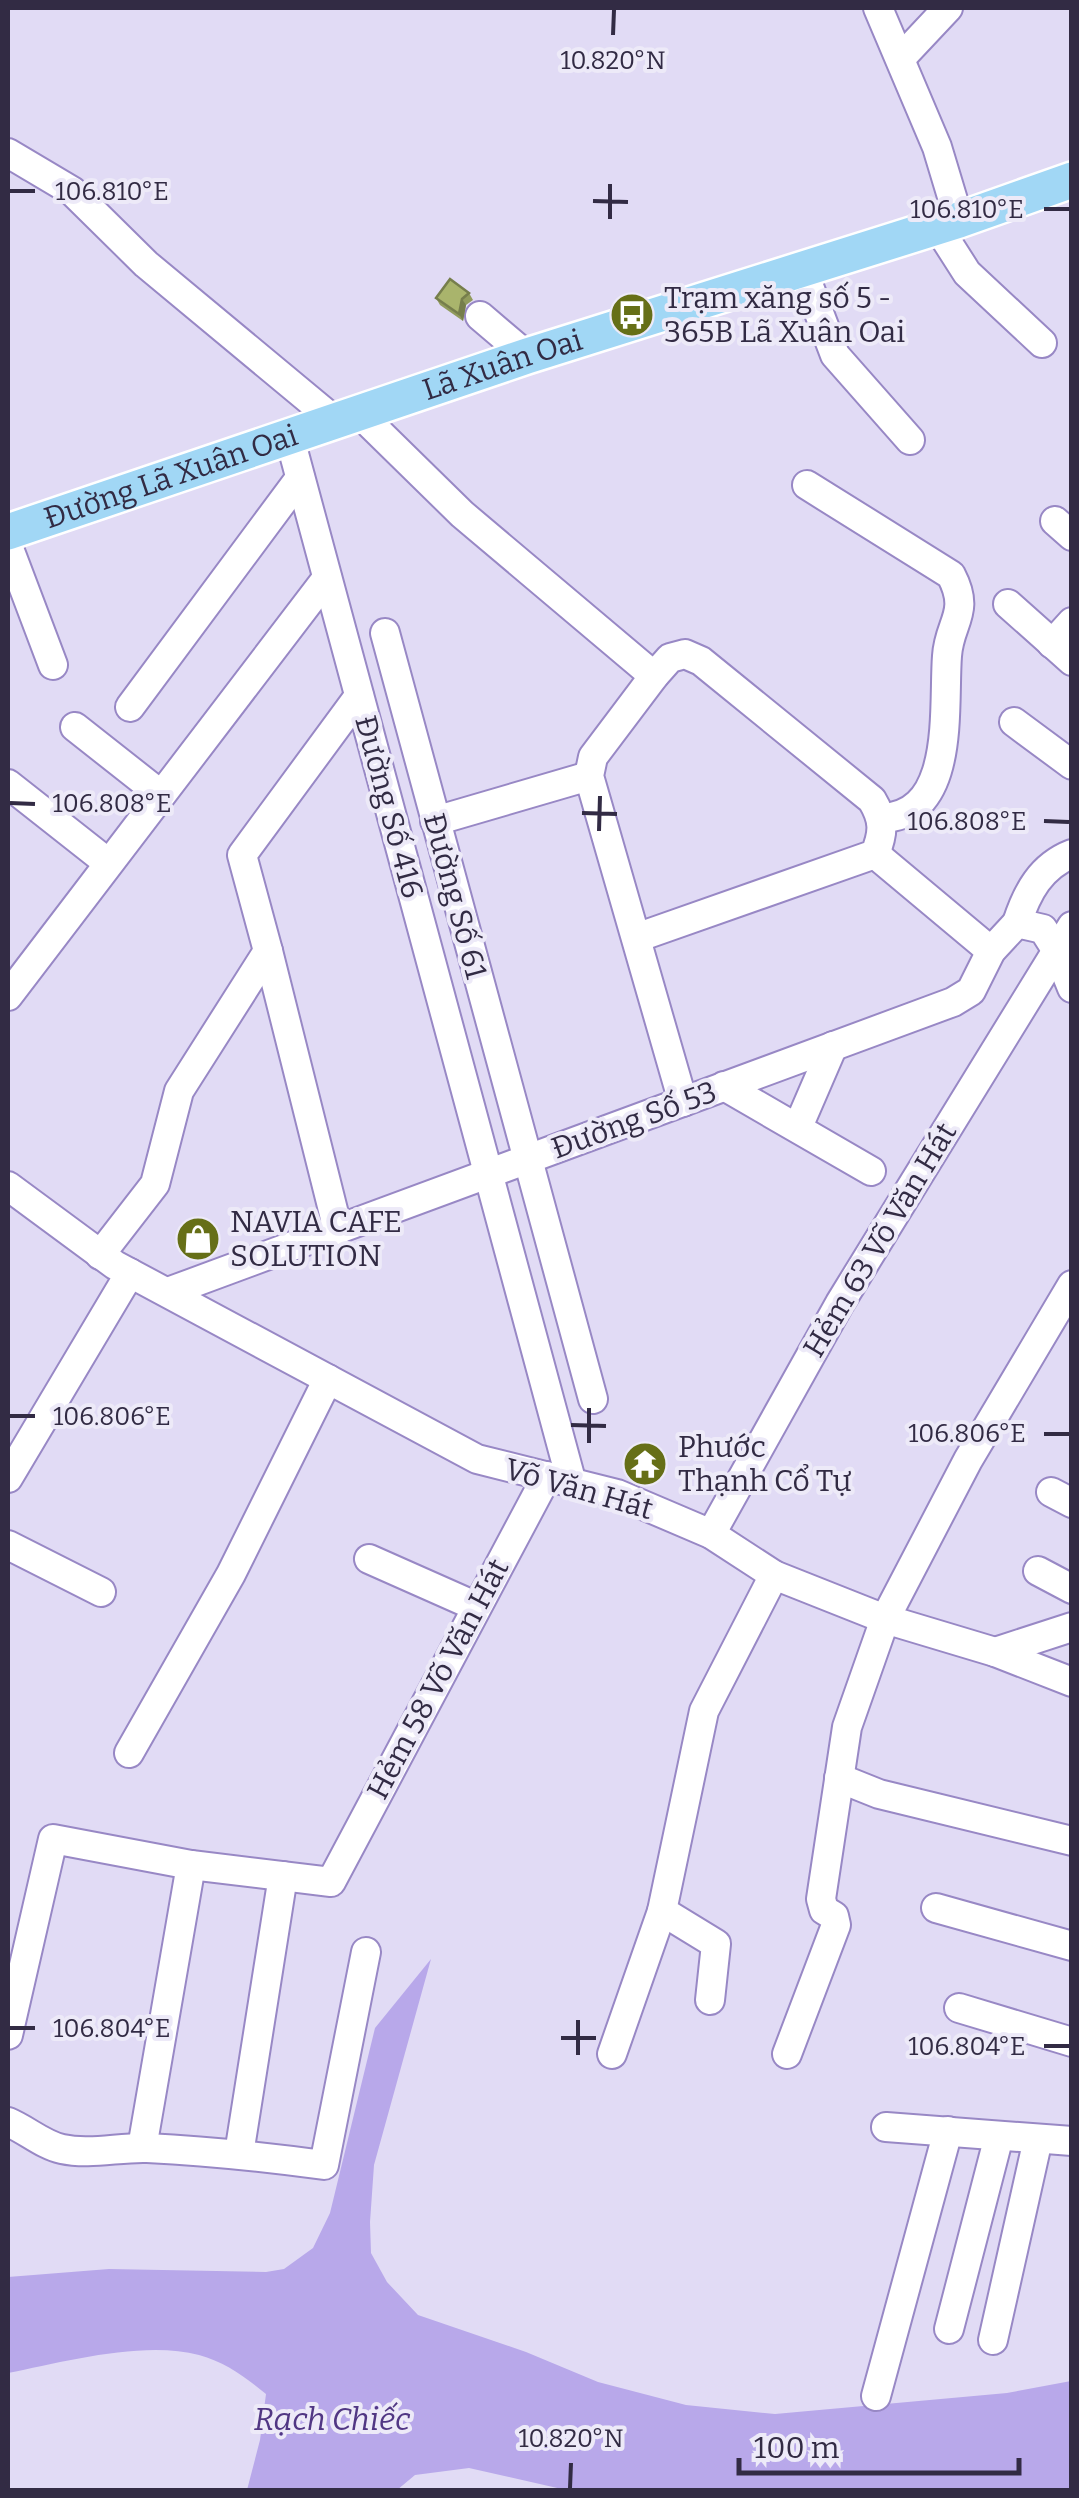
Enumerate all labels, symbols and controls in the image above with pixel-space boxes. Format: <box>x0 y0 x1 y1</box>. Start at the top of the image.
text: 10.820°N <box>560 46 666 76</box>
text: 106.810°E <box>55 177 169 207</box>
text: 106.810°E <box>910 195 1024 225</box>
place label: Trạm xăng số 5 - 365B Lã Xuân Oai <box>664 280 905 350</box>
bus stop icon: Trạm xăng số 5 - 365B Lã Xuân Oai <box>609 292 655 338</box>
street label: Lã Xuân Oai <box>418 322 587 408</box>
street label: Đường Lã Xuân Oai <box>40 417 302 536</box>
street label: Đường Số 416 <box>347 712 431 902</box>
text: 106.808°E <box>53 789 171 819</box>
text: 106.808°E <box>908 807 1026 837</box>
street label: Đường Số 61 <box>416 809 494 983</box>
street label: Đường Số 53 <box>547 1074 721 1166</box>
street label: Hẻm 63 Võ Văn Hát <box>796 1116 964 1364</box>
place label: NAVIA CAFE SOLUTION <box>230 1204 402 1274</box>
shop icon: NAVIA CAFE SOLUTION <box>175 1216 221 1262</box>
text: 106.806°E <box>53 1402 171 1432</box>
text: 106.806°E <box>908 1419 1026 1449</box>
place label: Phước Thạnh Cổ Tự <box>678 1429 852 1499</box>
temple icon: Phước Thạnh Cổ Tự <box>622 1441 668 1487</box>
street label: Võ Văn Hát <box>501 1451 657 1527</box>
street label: Hẻm 58 Võ Văn Hát <box>360 1553 517 1805</box>
text: 106.804°E <box>53 2014 171 2044</box>
text: 106.804°E <box>908 2032 1026 2062</box>
water label: Rạch Chiếc <box>254 2400 411 2438</box>
scale bar <box>739 2413 1019 2475</box>
text: 10.820°N <box>518 2424 624 2454</box>
text: 100 m <box>754 2430 840 2466</box>

